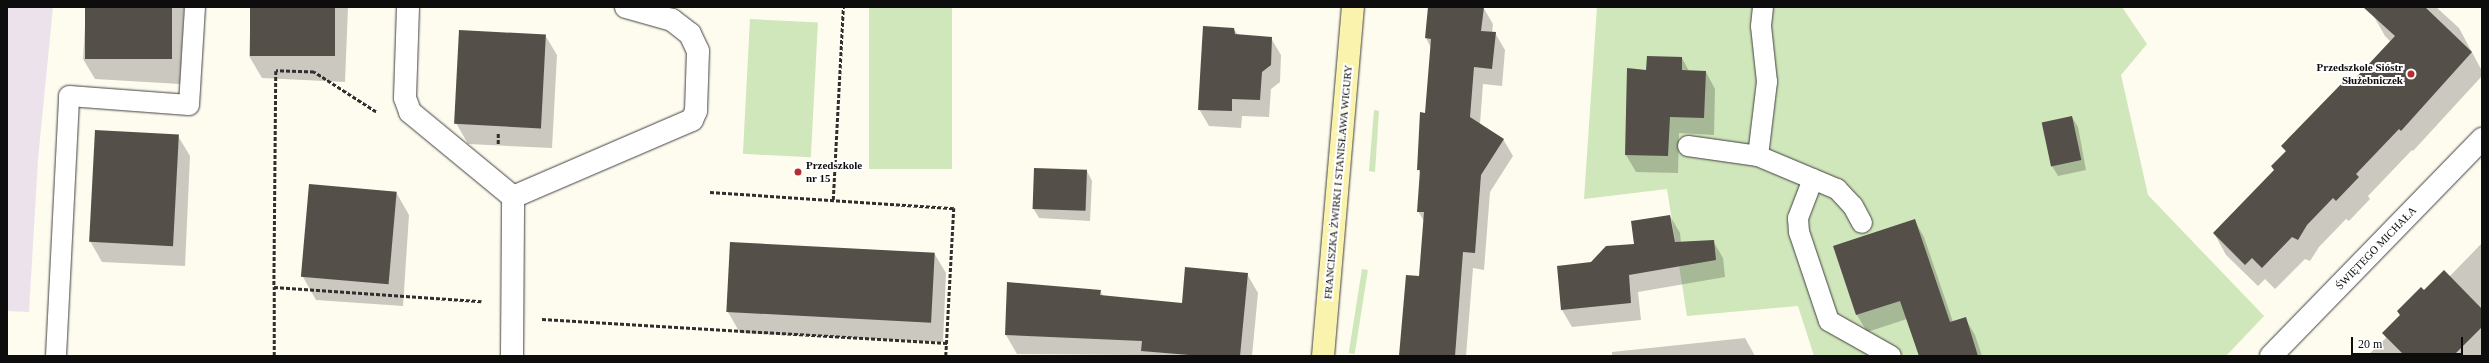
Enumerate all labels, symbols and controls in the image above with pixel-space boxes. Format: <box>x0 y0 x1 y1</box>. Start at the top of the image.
place label: Przedszkole Sióstr Służebniczek <box>2317 61 2403 87</box>
street label: FRANCISZKA ŻWIRKI I STANISŁAWA WIGURY <box>1321 64 1355 300</box>
marker: Przedszkole Sióstr Służebniczek <box>2406 69 2416 79</box>
place label: Przedszkole nr 15 <box>806 159 862 185</box>
marker: Przedszkole nr 15 <box>793 167 803 177</box>
street label: ŚWIĘTEGO MICHAŁA <box>2333 204 2419 292</box>
scale bar <box>2353 329 2465 355</box>
text: 20 m <box>2358 337 2382 351</box>

